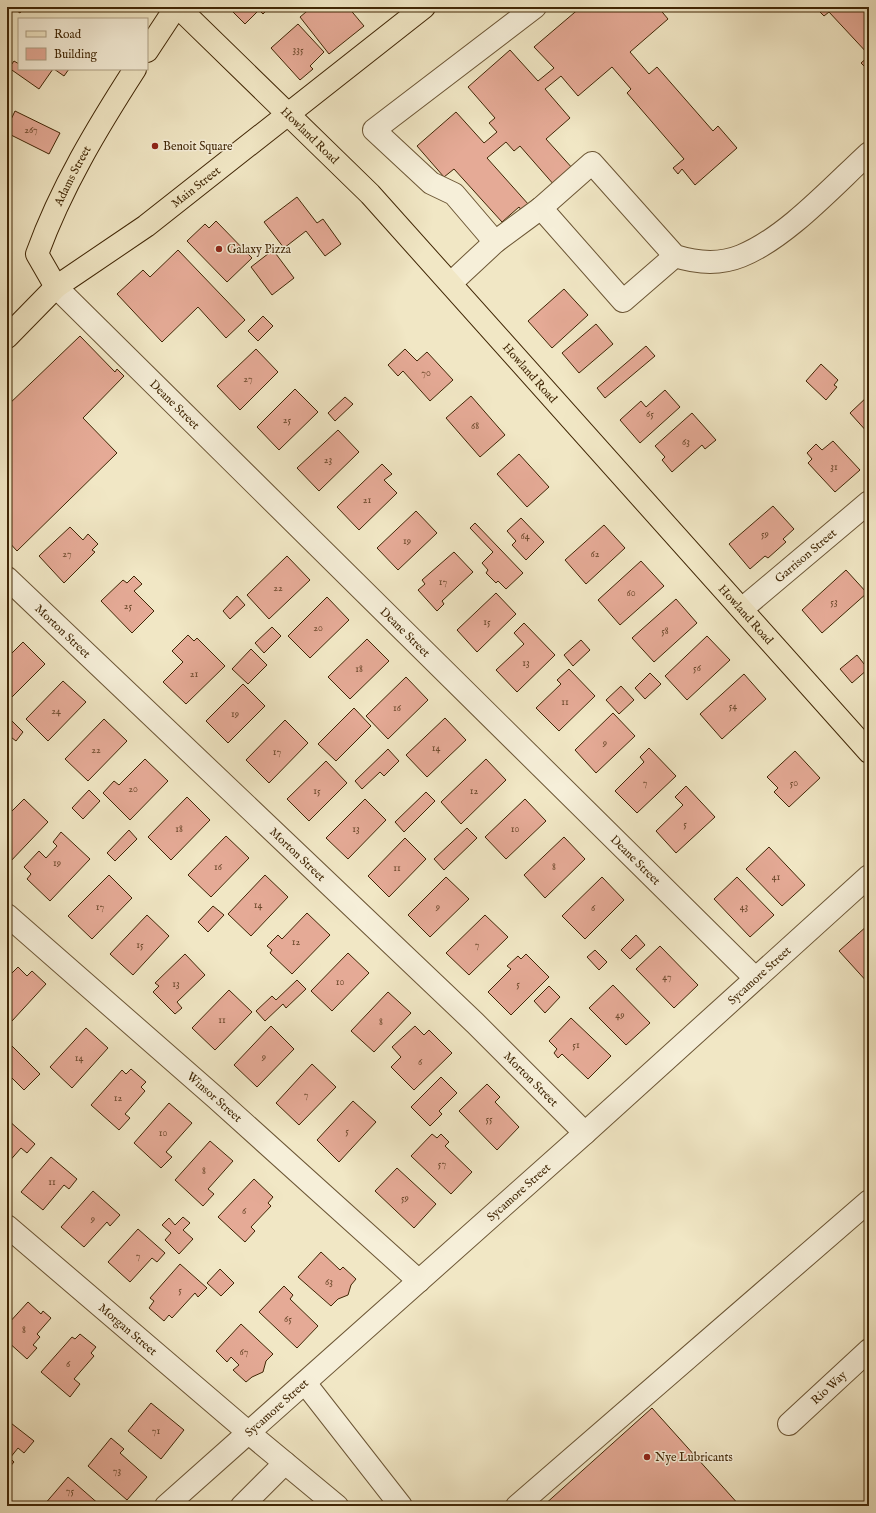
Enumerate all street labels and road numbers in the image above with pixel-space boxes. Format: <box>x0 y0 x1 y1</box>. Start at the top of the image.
street label: Howland Road <box>278 104 342 167</box>
street label: Adams Street <box>50 143 94 209</box>
street label: Main Street <box>168 163 223 211</box>
street label: Howland Road <box>499 340 561 406</box>
street label: Deane Street <box>146 376 203 432</box>
street label: Garrison Street <box>771 525 839 586</box>
street label: Howland Road <box>715 581 777 648</box>
street label: Morton Street <box>32 601 94 661</box>
street label: Deane Street <box>377 604 433 660</box>
street label: Morton Street <box>267 824 329 884</box>
street label: Deane Street <box>607 832 664 888</box>
street label: Sycamore Street <box>725 943 794 1008</box>
street label: Morton Street <box>500 1048 562 1110</box>
street label: Winsor Street <box>184 1069 245 1125</box>
street label: Sycamore Street <box>484 1160 553 1224</box>
street label: Morgan Street <box>95 1300 160 1359</box>
street label: Rio Way <box>808 1367 850 1407</box>
street label: Sycamore Street <box>242 1375 311 1440</box>

